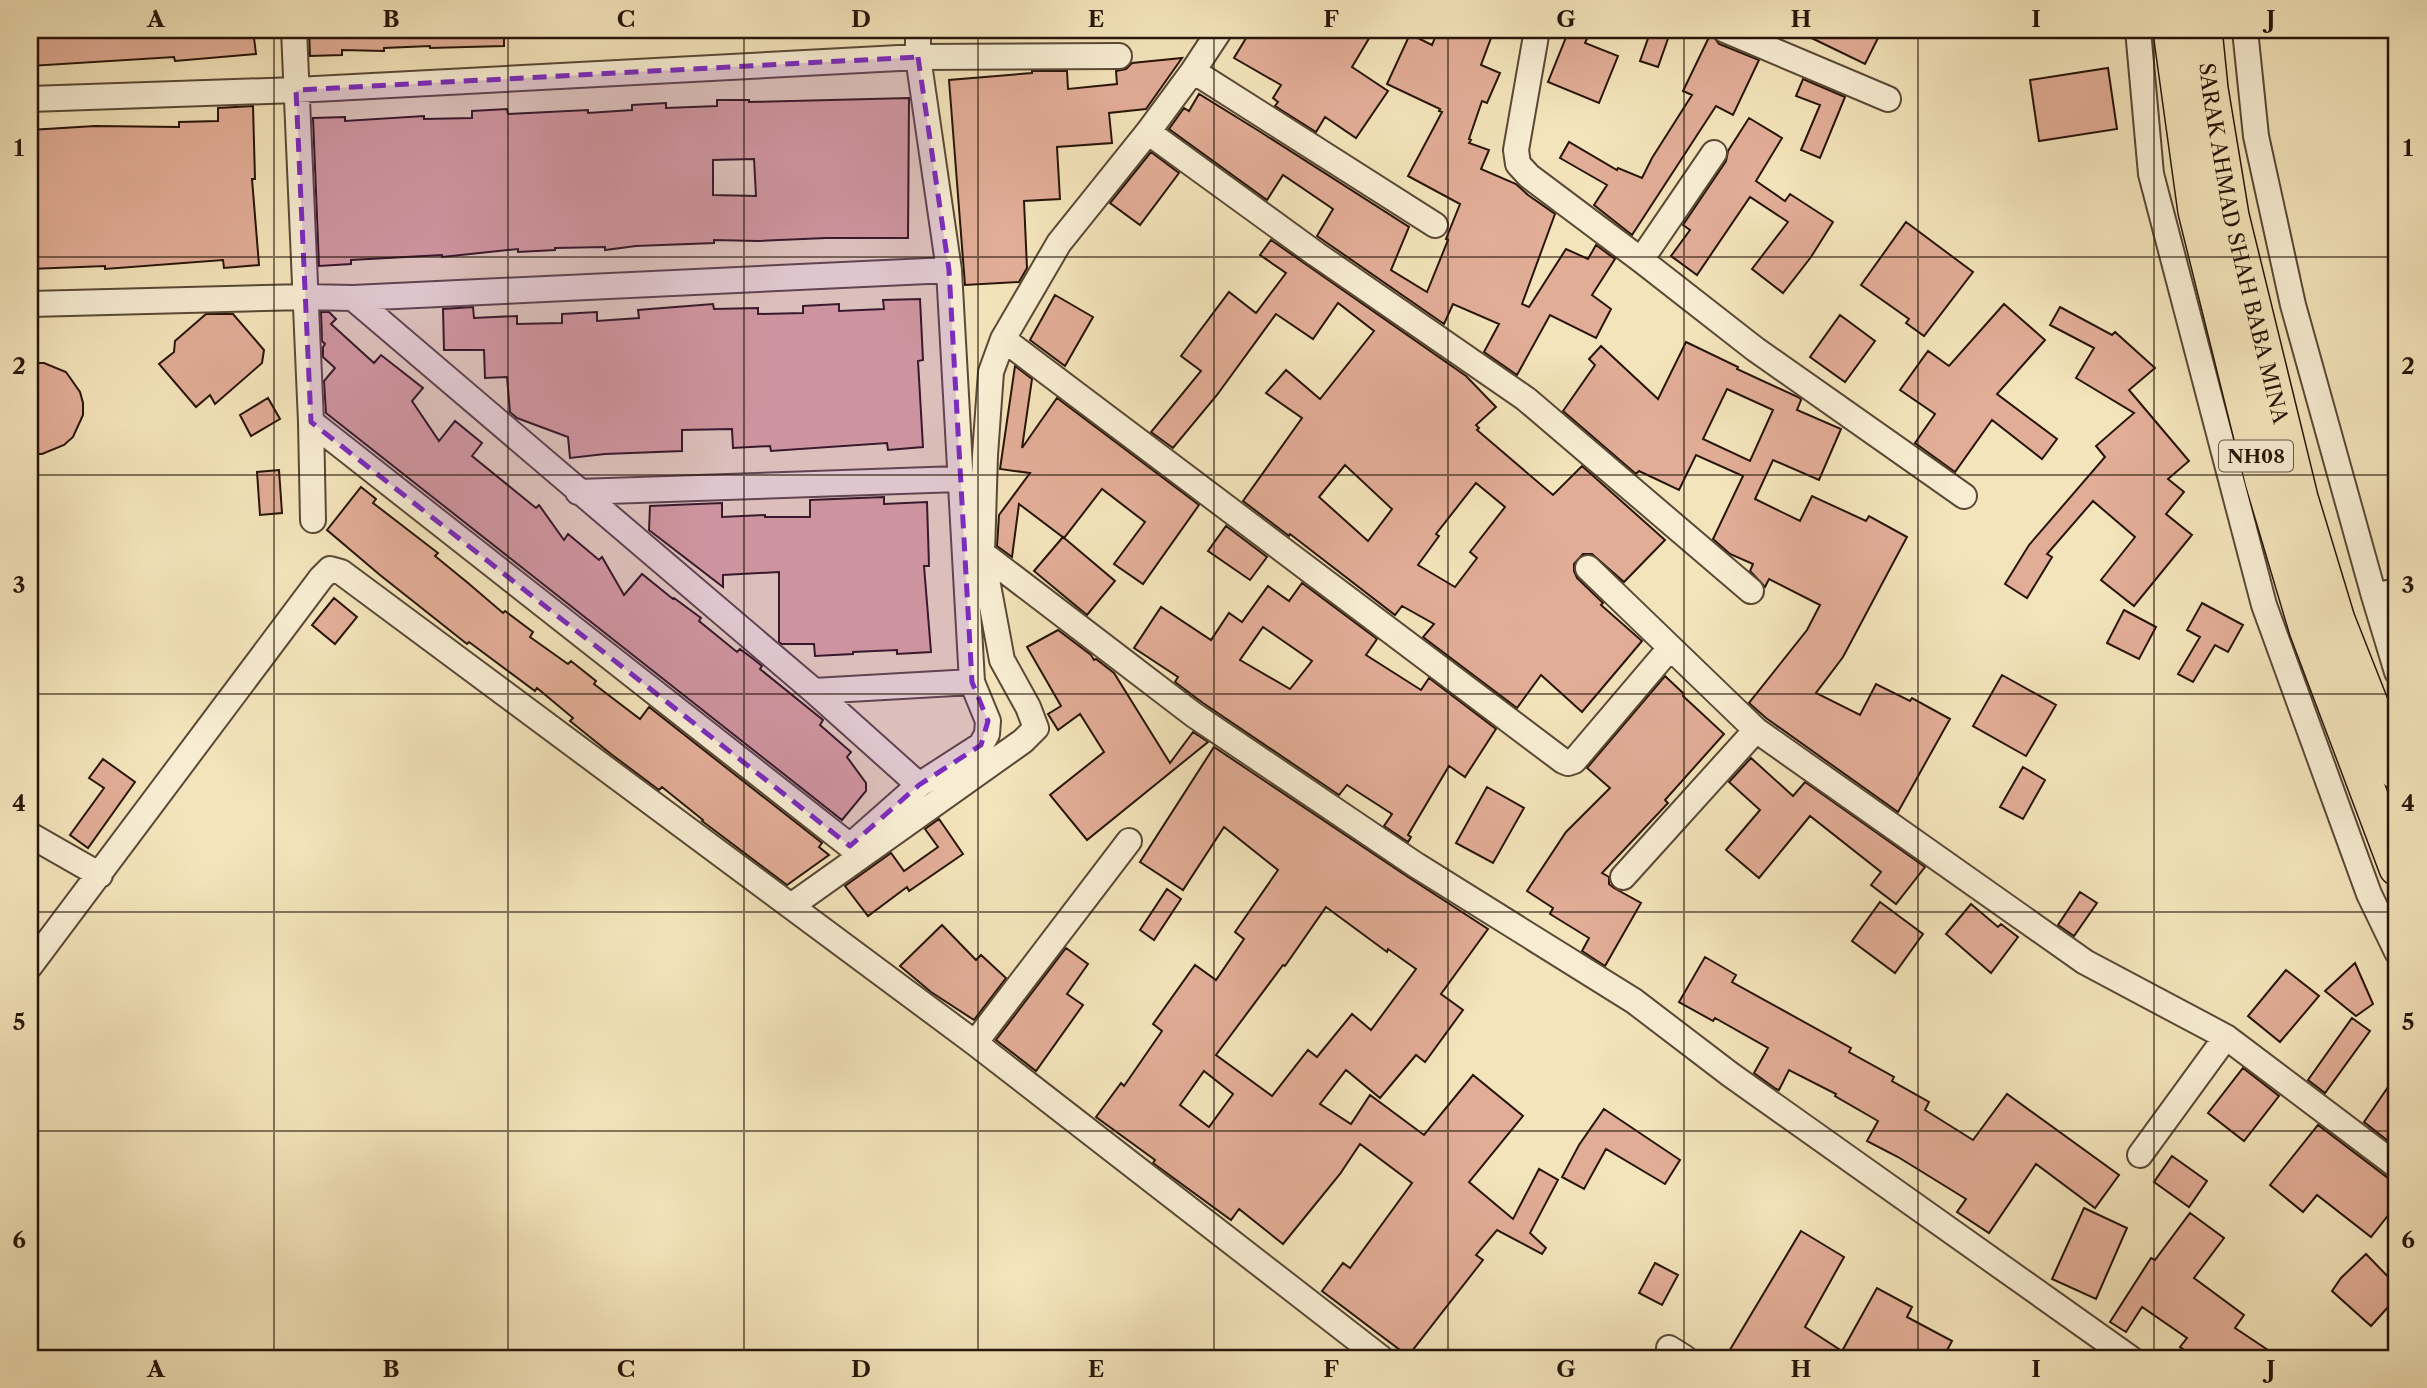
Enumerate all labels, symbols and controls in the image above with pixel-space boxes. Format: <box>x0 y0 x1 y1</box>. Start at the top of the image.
text: A <box>146 5 166 33</box>
text: B <box>382 5 400 33</box>
text: C <box>617 5 635 33</box>
text: D <box>851 5 871 33</box>
text: E <box>1088 5 1104 33</box>
text: F <box>1323 5 1339 33</box>
text: G <box>1556 5 1576 33</box>
text: H <box>1791 5 1812 33</box>
text: I <box>2031 5 2041 33</box>
text: J <box>2262 5 2276 33</box>
street label: SARAK AHMAD SHAH BABA MINA <box>2195 61 2294 426</box>
text: 1 <box>14 134 25 162</box>
text: 1 <box>2403 134 2414 162</box>
text: 2 <box>12 352 26 380</box>
text: 2 <box>2401 352 2415 380</box>
road number: NH08 <box>2219 440 2293 471</box>
text: 3 <box>13 571 26 599</box>
text: 3 <box>2402 571 2415 599</box>
text: 4 <box>12 789 26 817</box>
text: 4 <box>2401 789 2415 817</box>
text: 5 <box>13 1008 25 1036</box>
text: 5 <box>2402 1008 2414 1036</box>
text: 6 <box>12 1226 26 1254</box>
text: 6 <box>2401 1226 2415 1254</box>
text: A <box>146 1355 166 1383</box>
text: B <box>382 1355 400 1383</box>
text: C <box>617 1355 635 1383</box>
text: D <box>851 1355 871 1383</box>
text: E <box>1088 1355 1104 1383</box>
text: F <box>1323 1355 1339 1383</box>
text: G <box>1556 1355 1576 1383</box>
text: H <box>1791 1355 1812 1383</box>
text: I <box>2031 1355 2041 1383</box>
text: J <box>2262 1355 2276 1383</box>

